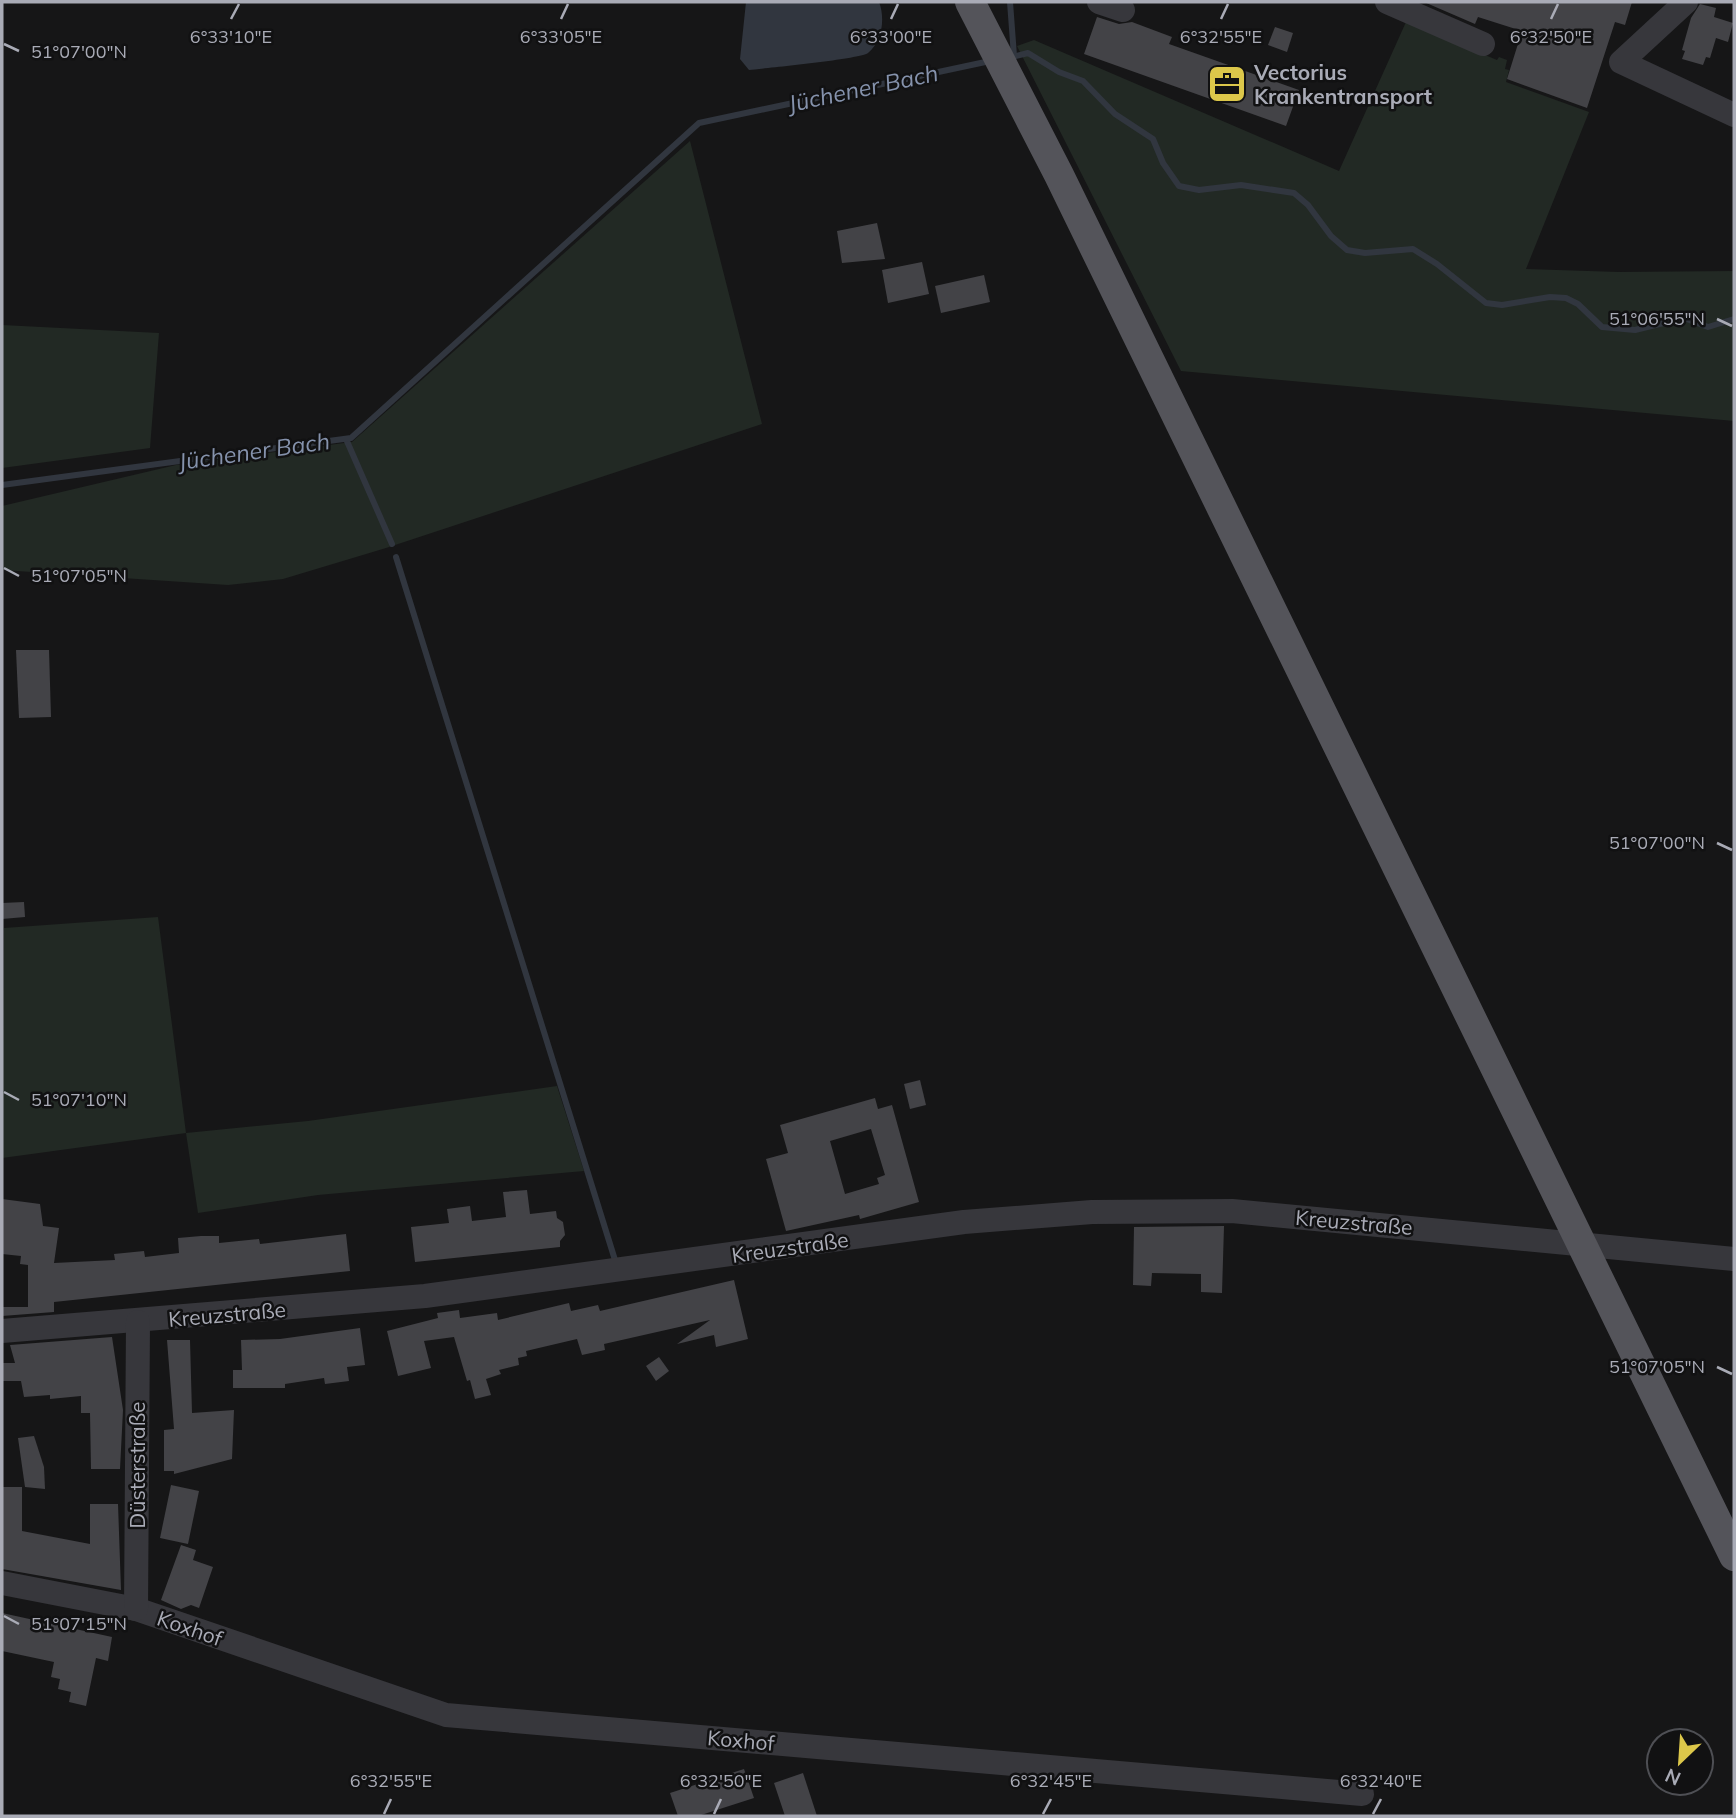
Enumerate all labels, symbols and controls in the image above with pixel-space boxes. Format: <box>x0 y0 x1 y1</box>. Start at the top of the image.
text: 6°33'10"E <box>190 25 272 48</box>
text: 6°33'05"E <box>520 25 602 48</box>
text: 6°33'00"E <box>850 25 932 48</box>
text: 6°32'55"E <box>1180 25 1262 48</box>
text: 6°32'50"E <box>1510 25 1592 48</box>
text: 51°07'00"N <box>31 40 127 63</box>
water label: Jüchener Bach <box>783 58 941 118</box>
place label: Vectorius Krankentransport <box>1253 59 1432 109</box>
office icon: Vectorius Krankentransport <box>1206 63 1248 105</box>
text: 51°06'55"N <box>1609 307 1705 330</box>
water label: Jüchener Bach <box>174 426 332 476</box>
text: 51°07'05"N <box>31 564 127 587</box>
text: 51°07'00"N <box>1609 831 1705 854</box>
text: 51°07'10"N <box>31 1088 127 1111</box>
street label: Kreuzstraße <box>1294 1204 1414 1240</box>
street label: Kreuzstraße <box>730 1226 850 1268</box>
street label: Kreuzstraße <box>167 1296 287 1332</box>
text: 51°07'05"N <box>1609 1355 1705 1378</box>
street label: Düsterstraße <box>124 1402 150 1528</box>
street label: Koxhof <box>154 1605 227 1652</box>
text: 51°07'15"N <box>31 1612 127 1635</box>
street label: Koxhof <box>706 1724 777 1756</box>
north arrow <box>1645 1727 1715 1797</box>
text: N <box>1661 1763 1684 1791</box>
text: 6°32'55"E <box>350 1769 432 1792</box>
text: 6°32'50"E <box>680 1769 762 1792</box>
text: 6°32'45"E <box>1010 1769 1092 1792</box>
text: 6°32'40"E <box>1340 1769 1422 1792</box>

